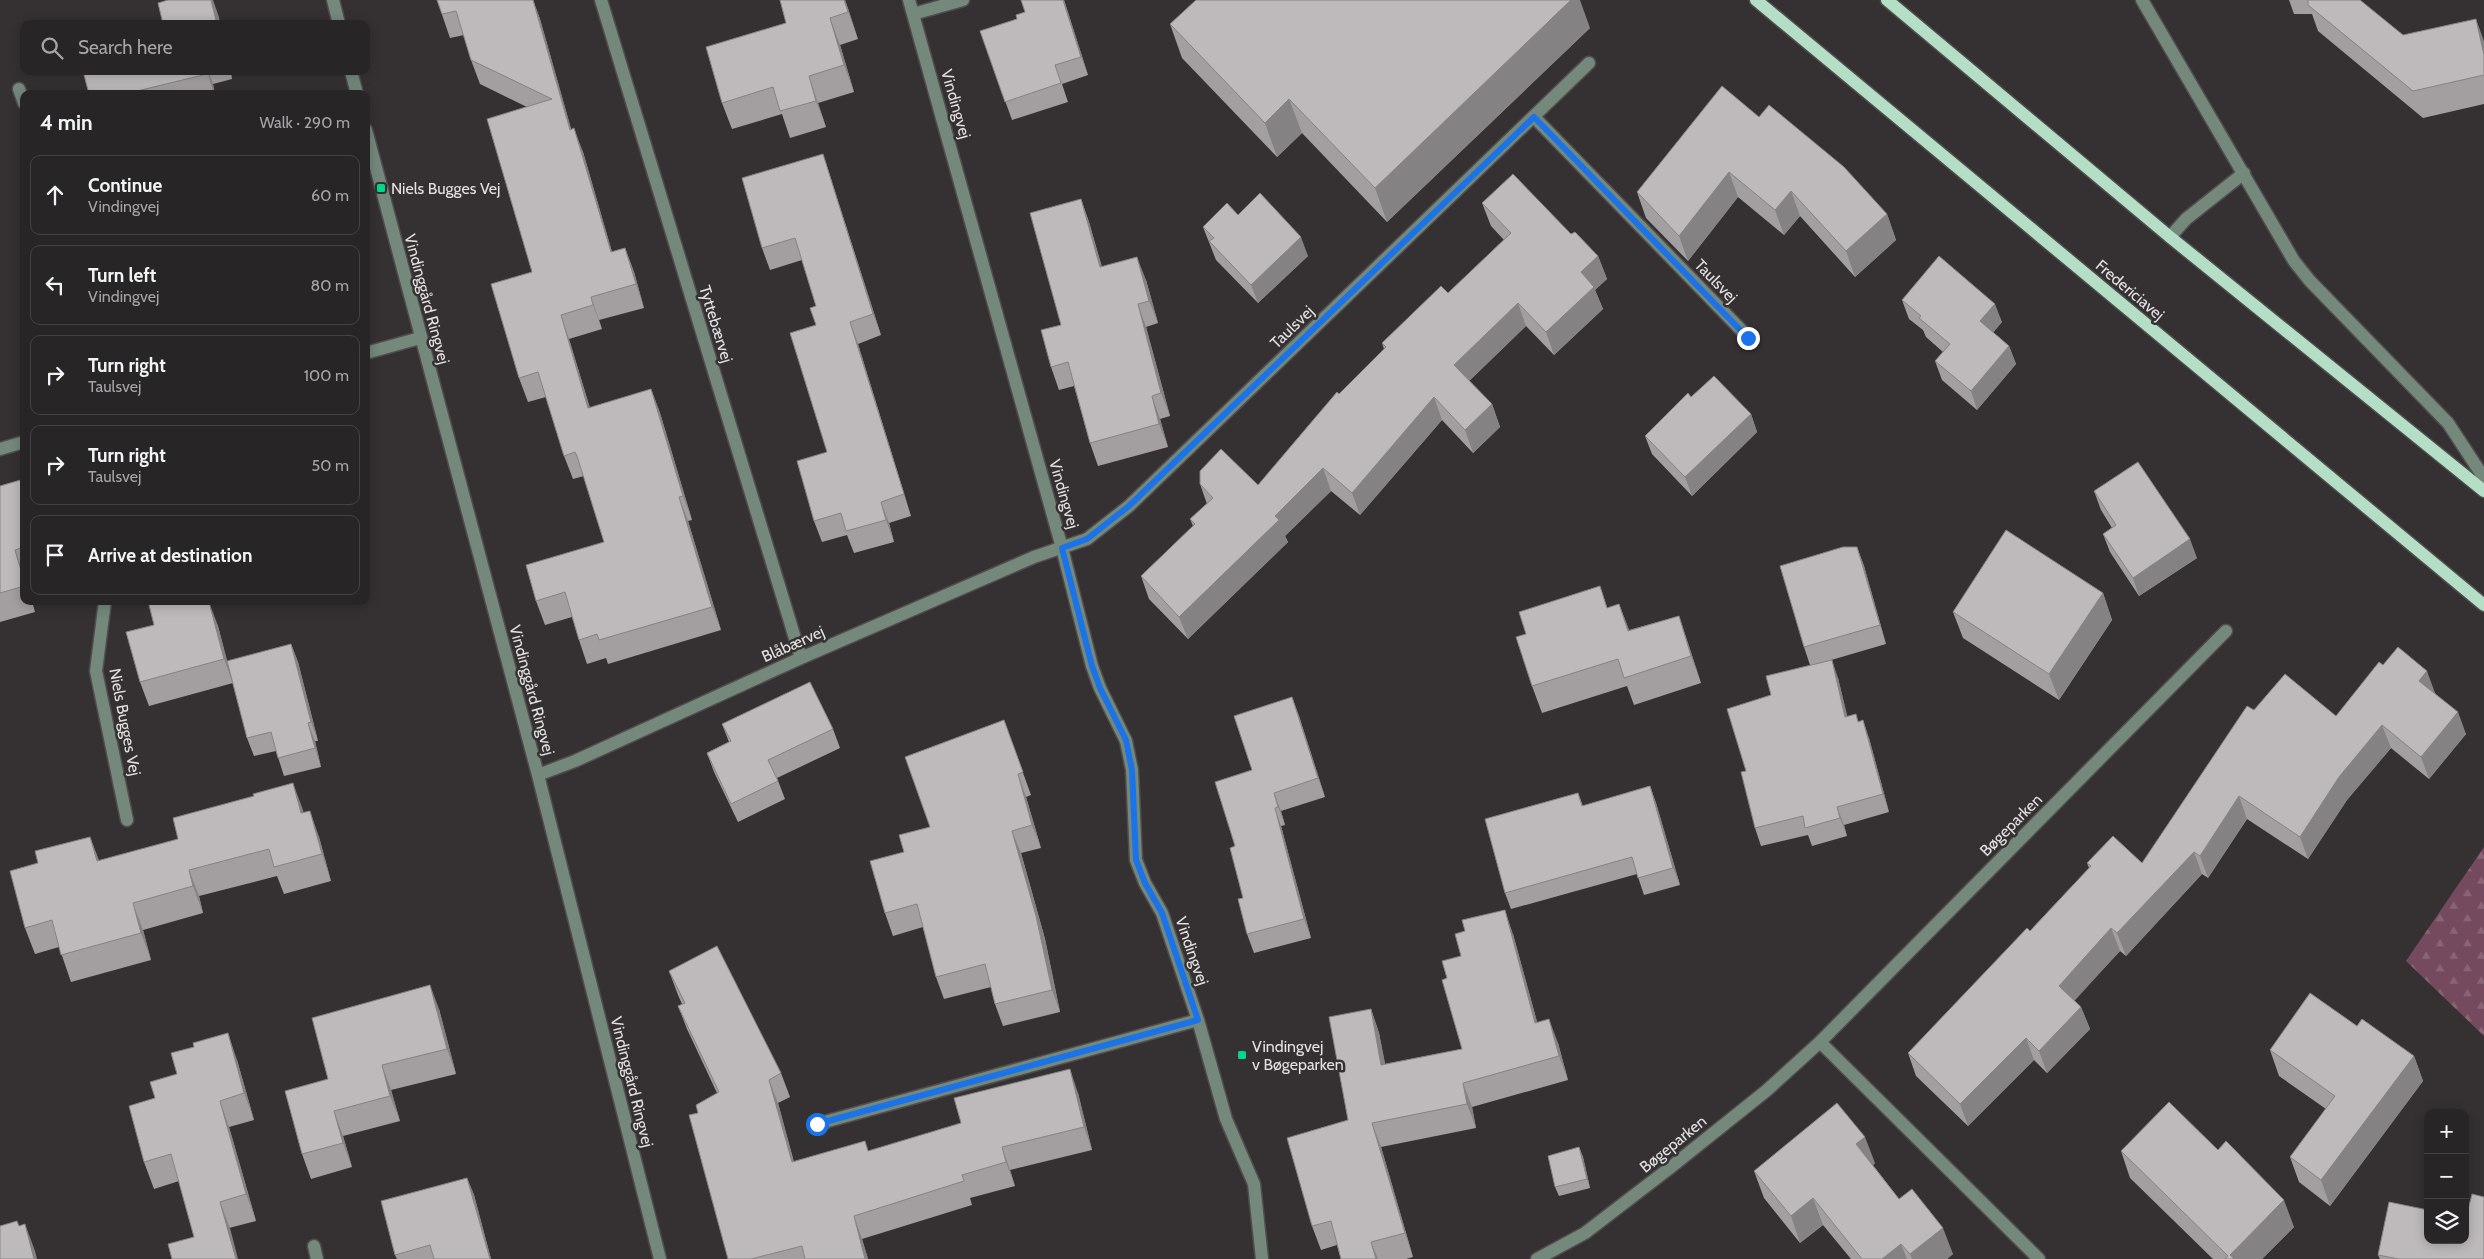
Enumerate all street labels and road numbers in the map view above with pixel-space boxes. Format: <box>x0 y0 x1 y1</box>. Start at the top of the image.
street label: Vindingvej <box>937 67 975 141</box>
street label: Vindinggård Ringvej <box>400 232 454 366</box>
street label: Taulsvej <box>1691 255 1741 307</box>
street label: Fredericiavej <box>2092 256 2168 324</box>
street label: Tyttebærvej <box>695 283 737 365</box>
street label: Taulsvej <box>1266 302 1318 352</box>
street label: Vindingvej <box>1045 457 1083 531</box>
street label: Blåbærvej <box>759 622 827 666</box>
street label: Vindinggård Ringvej <box>505 623 559 757</box>
street label: Niels Bugges Vej <box>105 667 145 777</box>
street label: Bøgeparken <box>1976 790 2046 860</box>
street label: Vindingvej <box>1171 914 1213 988</box>
street label: Vindinggård Ringvej <box>607 1015 657 1149</box>
street label: Bøgeparken <box>1636 1111 1710 1177</box>

